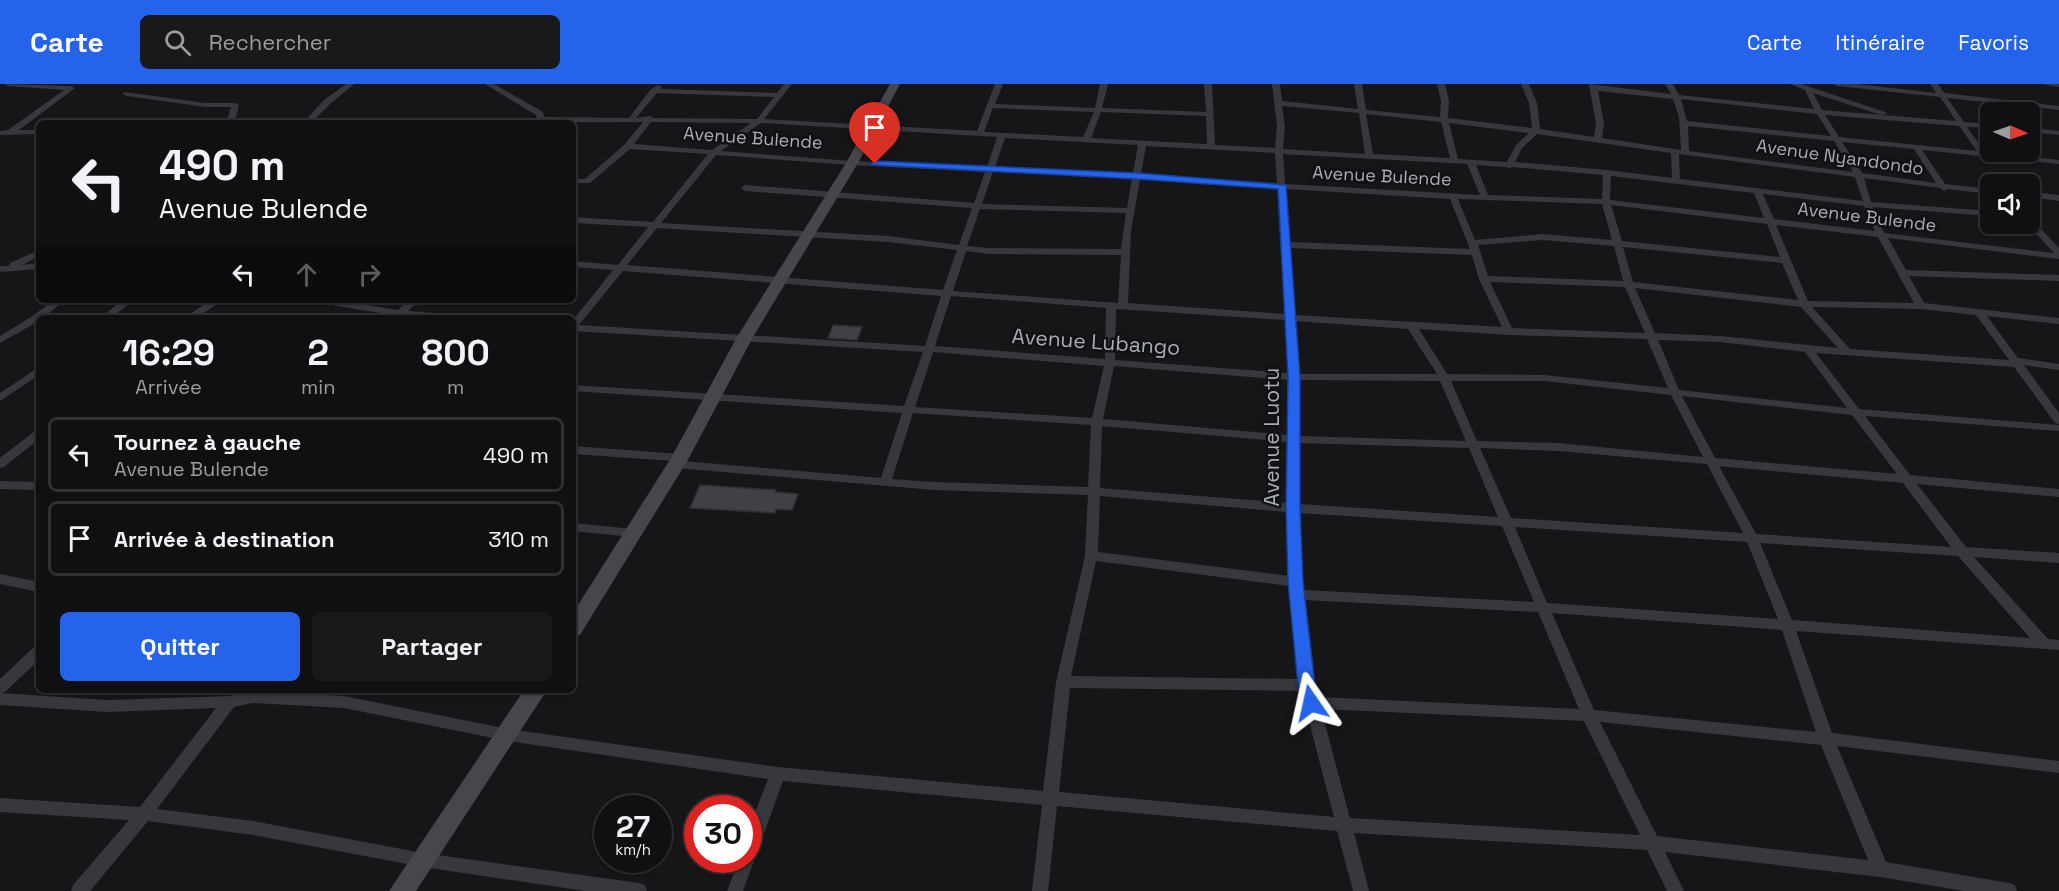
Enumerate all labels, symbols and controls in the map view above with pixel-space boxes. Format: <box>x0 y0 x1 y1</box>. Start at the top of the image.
search box <box>140 15 560 69</box>
text: Carte <box>30 24 104 60</box>
icon: search <box>161 26 194 59</box>
text: Rechercher <box>209 28 331 56</box>
text: Carte <box>1747 29 1802 56</box>
text: Itinéraire <box>1835 29 1925 56</box>
text: Favoris <box>1958 29 2029 56</box>
pin <box>849 102 900 164</box>
north arrow <box>1980 102 2040 162</box>
map controls <box>1980 102 2040 234</box>
icon: arrive <box>858 111 891 144</box>
street label: Avenue Bulende <box>683 121 823 154</box>
street label: Avenue Nyandondo <box>1755 133 1925 180</box>
text: 490 m <box>159 139 285 192</box>
icon: left <box>60 144 138 222</box>
street label: Avenue Bulende <box>1312 160 1452 191</box>
button: sound <box>1980 174 2040 234</box>
text: Avenue Bulende <box>159 191 368 226</box>
street label: Avenue Bulende <box>1796 197 1938 236</box>
icon: left <box>227 258 260 291</box>
icon: ahead <box>290 258 323 291</box>
icon: right <box>353 258 386 291</box>
street label: Avenue Lubango <box>1011 322 1181 361</box>
text: 16:29 <box>122 330 215 376</box>
text: 2 <box>308 330 329 376</box>
text: 800 <box>422 330 490 376</box>
street label: Avenue Luotu <box>1258 368 1285 506</box>
text: Arrivée <box>135 374 202 400</box>
text: min <box>301 374 335 400</box>
text: m <box>447 374 464 400</box>
text: Tournez à gauche <box>114 428 301 456</box>
icon: left <box>63 438 96 471</box>
text: 490 m <box>483 441 549 469</box>
text: Avenue Bulende <box>114 456 269 482</box>
icon: arrive <box>63 522 96 555</box>
text: Arrivée à destination <box>114 525 335 553</box>
text: 310 m <box>488 525 549 553</box>
button: Quitter <box>60 612 300 681</box>
button: Partager <box>312 612 552 681</box>
position arrow <box>1279 671 1343 735</box>
speed limit sign: 30 <box>684 795 762 873</box>
text: 27 <box>616 807 650 846</box>
text: km/h <box>615 840 651 859</box>

